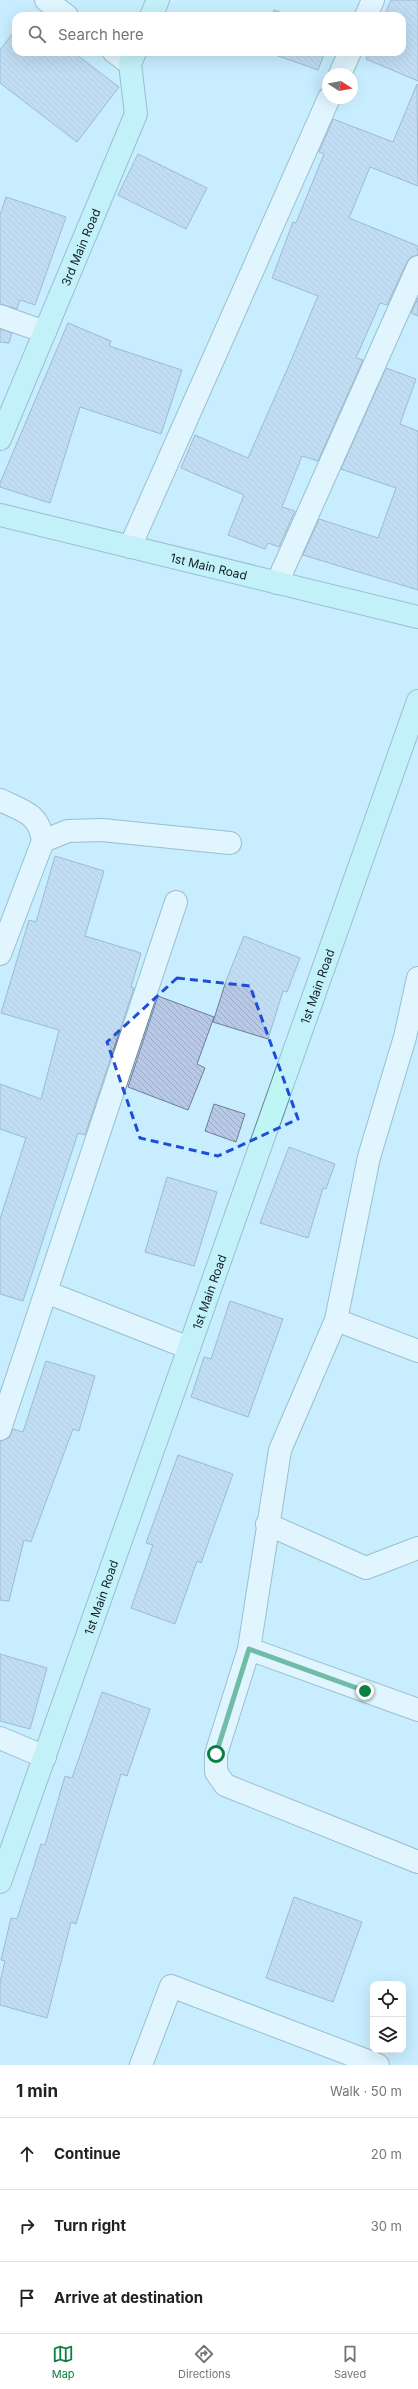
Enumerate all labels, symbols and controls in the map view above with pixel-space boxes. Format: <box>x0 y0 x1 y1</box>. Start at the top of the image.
search box <box>12 12 406 56</box>
icon: search <box>26 23 48 45</box>
text: Search here <box>58 25 144 44</box>
north arrow <box>322 68 358 104</box>
street label: 3rd Main Road <box>57 206 103 288</box>
street label: 1st Main Road <box>169 549 249 583</box>
street label: 1st Main Road <box>297 947 337 1026</box>
street label: 1st Main Road <box>189 1252 229 1331</box>
street label: 1st Main Road <box>81 1558 121 1637</box>
route end <box>356 1682 374 1700</box>
route start <box>207 1745 225 1763</box>
map controls <box>370 1981 406 2053</box>
button: locate <box>370 1981 406 2017</box>
button: layers <box>370 2017 406 2053</box>
text: 1 min <box>16 2081 58 2101</box>
text: Walk · 50 m <box>330 2083 402 2099</box>
icon: ahead <box>16 2143 38 2165</box>
text: Continue <box>54 2144 121 2163</box>
text: 20 m <box>371 2146 402 2162</box>
icon: right <box>16 2215 38 2237</box>
text: Turn right <box>54 2216 126 2235</box>
text: 30 m <box>371 2218 402 2234</box>
icon: arrive <box>16 2287 38 2309</box>
text: Arrive at destination <box>54 2288 203 2307</box>
tab: Map <box>52 2343 75 2381</box>
tab: Directions <box>178 2343 231 2381</box>
tab: Saved <box>334 2343 366 2381</box>

